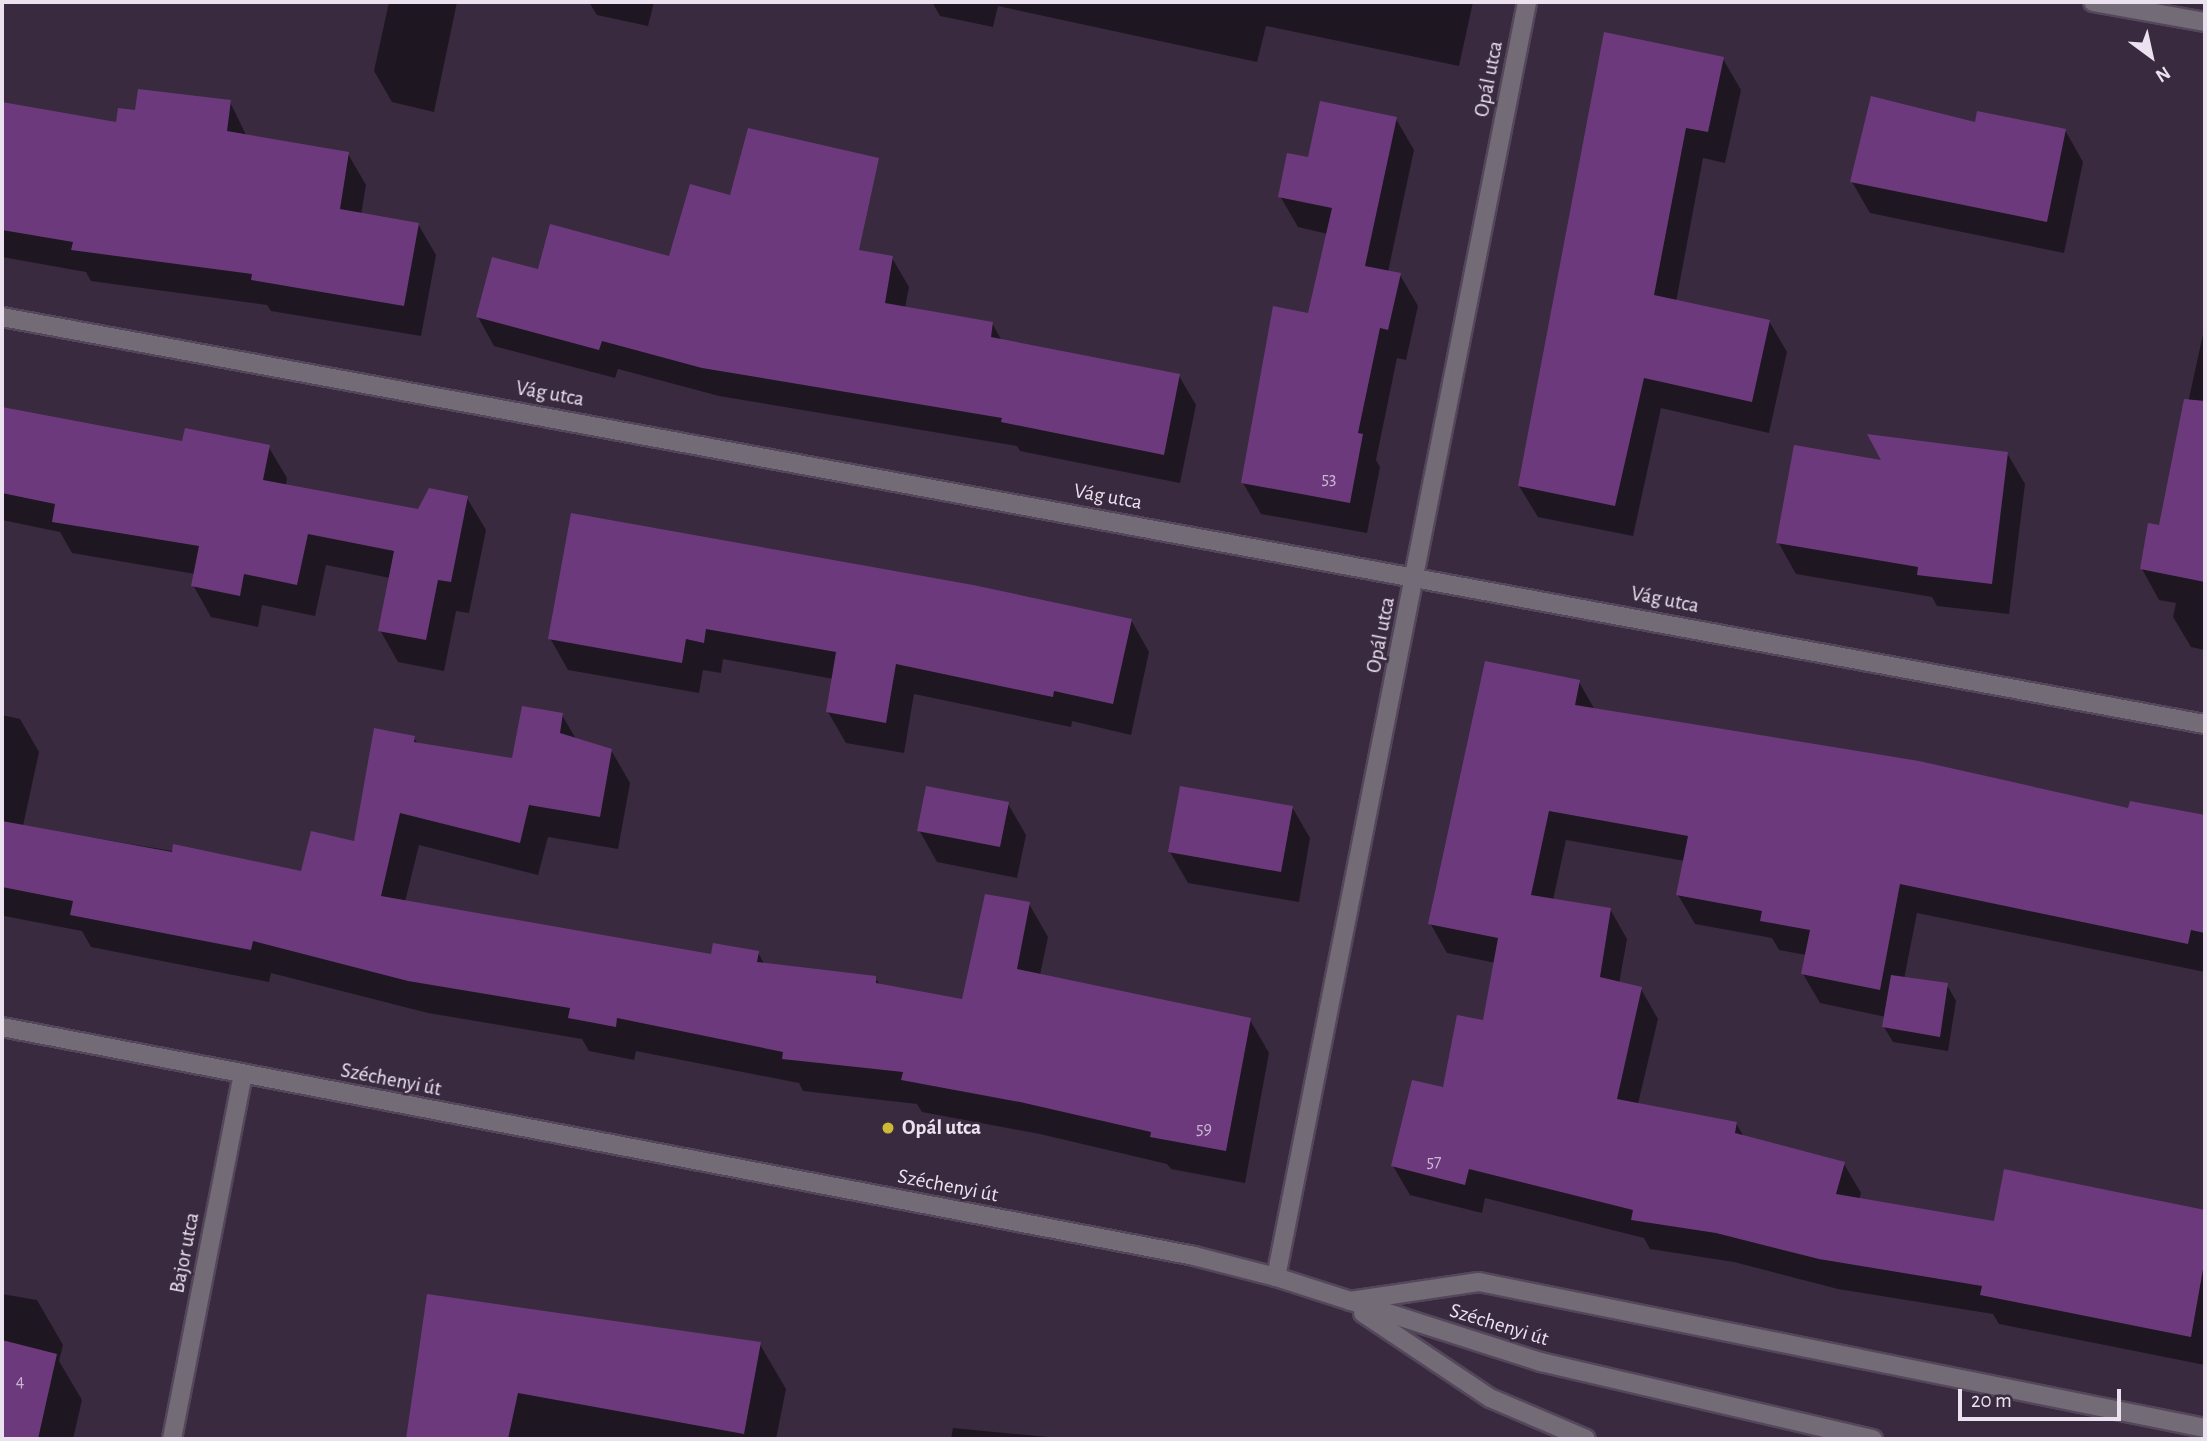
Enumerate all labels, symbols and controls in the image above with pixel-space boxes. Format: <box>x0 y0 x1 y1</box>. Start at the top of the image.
north arrow <box>2116 21 2186 91</box>
street label: Opál utca <box>1469 39 1509 119</box>
text: N <box>2152 62 2173 86</box>
street label: Vág utca <box>514 376 586 412</box>
house number: 53 <box>1322 468 1336 490</box>
street label: Vág utca <box>1072 479 1144 515</box>
street label: Vág utca <box>1629 581 1701 619</box>
street label: Opál utca <box>1361 595 1401 675</box>
street label: Széchenyi út <box>339 1058 443 1102</box>
place label: Opál utca <box>902 1115 981 1141</box>
house number: 59 <box>1196 1118 1212 1140</box>
marker: Opál utca <box>880 1120 896 1136</box>
house number: 57 <box>1426 1151 1442 1173</box>
street label: Széchenyi út <box>896 1164 1000 1208</box>
street label: Bajor utca <box>165 1211 205 1295</box>
street label: Széchenyi út <box>1447 1298 1551 1352</box>
house number: 4 <box>16 1371 24 1393</box>
scale bar <box>1962 1374 2125 1418</box>
text: 20 m <box>1971 1390 2012 1411</box>

